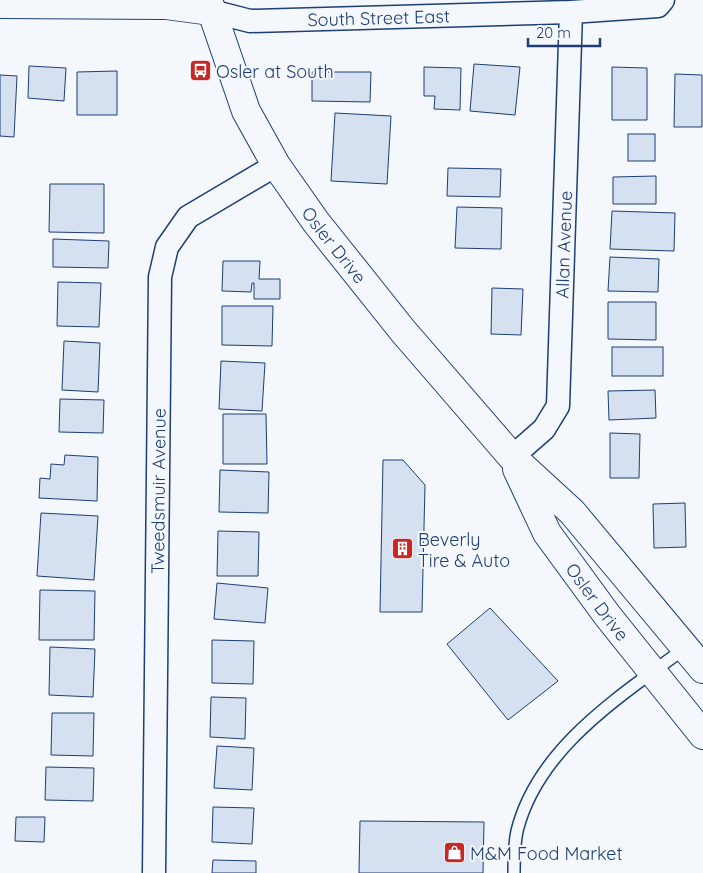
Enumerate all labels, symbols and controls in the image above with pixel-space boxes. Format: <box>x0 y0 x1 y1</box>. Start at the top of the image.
street label: South Street East <box>307 4 450 31</box>
scale bar <box>528 15 600 47</box>
text: 20 m <box>536 23 571 42</box>
bus stop icon: Osler at South <box>188 59 212 83</box>
place label: Osler at South <box>216 60 334 83</box>
street label: Allan Avenue <box>550 190 577 299</box>
street label: Osler Drive <box>297 202 372 288</box>
street label: Tweedsmuir Avenue <box>146 408 170 574</box>
place label: Beverly Tire & Auto <box>418 528 510 572</box>
building icon: Beverly Tire & Auto <box>390 537 414 561</box>
street label: Osler Drive <box>561 558 634 645</box>
shop icon: M&M Food Market <box>442 841 466 865</box>
place label: M&M Food Market <box>470 842 623 865</box>

